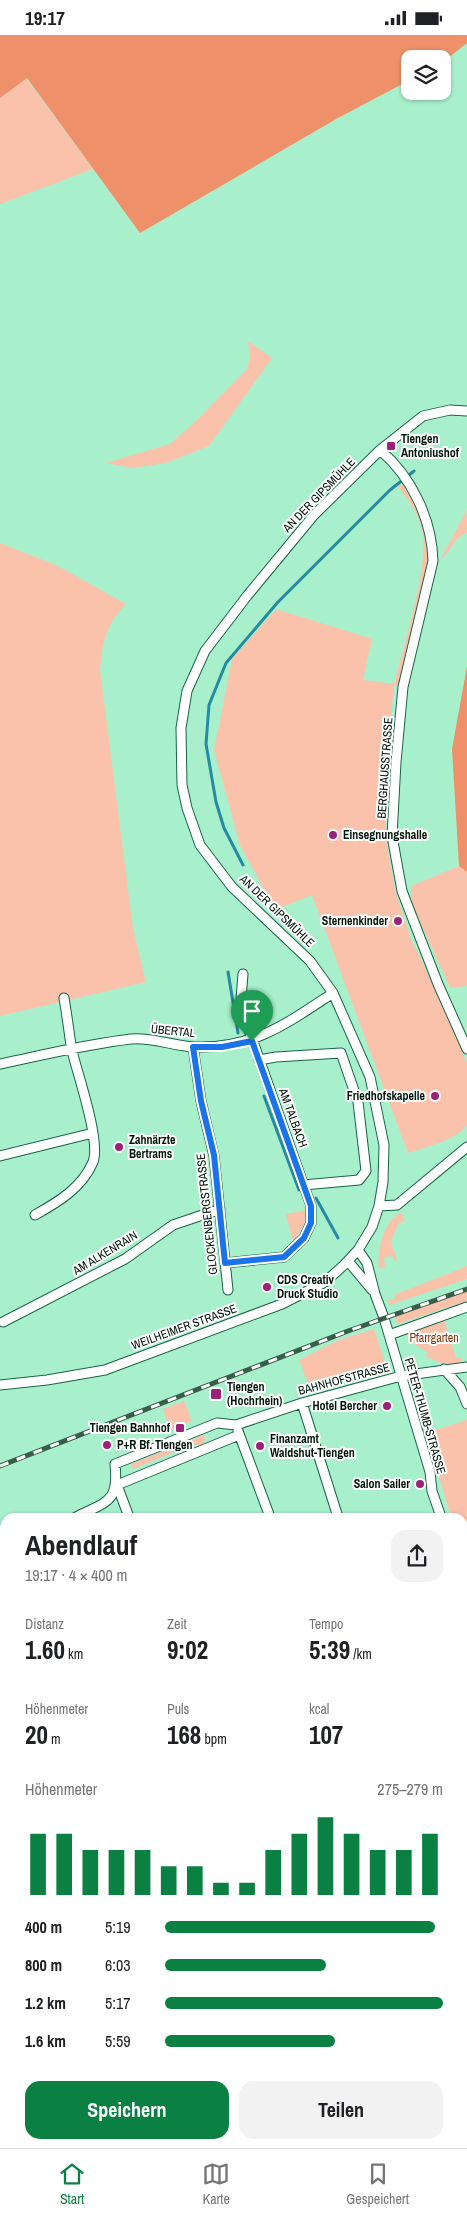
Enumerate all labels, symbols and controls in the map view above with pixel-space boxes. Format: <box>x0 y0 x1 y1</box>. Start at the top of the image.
text: 19:17 <box>25 5 65 31</box>
map controls <box>401 50 451 100</box>
button: layers <box>401 50 451 100</box>
place label: Tiengen Antoniushof <box>401 431 460 461</box>
marker: Tiengen Antoniushof <box>385 440 397 452</box>
street label: AN DER GIPSMÜHLE <box>278 454 359 536</box>
street label: BERGHAUSSTRASSE <box>373 717 397 819</box>
place label: Einsegnungshalle <box>343 827 428 843</box>
marker: Einsegnungshalle <box>327 829 339 841</box>
street label: AN DER GIPSMÜHLE <box>236 870 318 951</box>
place label: Sternenkinder <box>322 913 388 929</box>
marker: Sternenkinder <box>392 915 404 927</box>
pin <box>231 990 273 1041</box>
icon: arrive <box>238 997 266 1025</box>
street label: ÜBERTAL <box>150 1020 197 1041</box>
street label: AM TALBACH <box>275 1085 311 1150</box>
place label: Friedhofskapelle <box>347 1088 426 1104</box>
marker: Friedhofskapelle <box>429 1090 441 1102</box>
place label: Zahnärzte Bertrams <box>129 1132 176 1162</box>
marker: Zahnärzte Bertrams <box>113 1141 125 1153</box>
street label: GLOCKENBERGSTRASSE <box>193 1153 221 1275</box>
street label: AM ALKENRAIN <box>69 1227 140 1279</box>
place label: CDS Creativ Druck Studio <box>277 1272 338 1302</box>
marker: CDS Creativ Druck Studio <box>261 1281 273 1293</box>
street label: WEILHEIMER STRASSE <box>129 1300 239 1354</box>
park label: Pfarrgarten <box>409 1330 459 1346</box>
street label: PETER-THUMB-STRASSE <box>401 1356 449 1476</box>
street label: BAHNHOFSTRASSE <box>297 1359 391 1399</box>
place label: Tiengen (Hochrhein) <box>227 1379 282 1409</box>
marker: Tiengen (Hochrhein) <box>209 1387 223 1401</box>
place label: Hotel Bercher <box>312 1398 377 1414</box>
marker: Hotel Bercher <box>381 1400 393 1412</box>
place label: Tiengen Bahnhof <box>90 1420 171 1436</box>
marker: Tiengen Bahnhof <box>174 1422 186 1434</box>
place label: Finanzamt Waldshut-Tiengen <box>270 1431 355 1461</box>
place label: P+R Bf. Tiengen <box>117 1437 193 1453</box>
marker: P+R Bf. Tiengen <box>101 1439 113 1451</box>
marker: Finanzamt Waldshut-Tiengen <box>254 1440 266 1452</box>
place label: Salon Sailer <box>354 1476 410 1492</box>
marker: Salon Sailer <box>414 1478 426 1490</box>
text: Abendlauf <box>25 1526 137 1564</box>
button: share <box>391 1530 443 1582</box>
text: 19:17 · 4 × 400 m <box>25 1564 128 1586</box>
text: Distanz <box>25 1615 64 1633</box>
text: Zeit <box>167 1615 187 1633</box>
text: Tempo <box>309 1615 343 1633</box>
text: 1.60 <box>25 1633 65 1667</box>
text: 9:02 <box>167 1633 208 1667</box>
text: 5:39 <box>309 1633 350 1667</box>
text: km <box>65 1645 83 1663</box>
text: /km <box>350 1645 372 1663</box>
text: Höhenmeter <box>25 1700 88 1718</box>
text: Puls <box>167 1700 189 1718</box>
text: kcal <box>309 1700 329 1718</box>
text: 20 <box>25 1718 48 1752</box>
text: 168 <box>167 1718 201 1752</box>
text: 107 <box>309 1718 343 1752</box>
text: m <box>48 1730 61 1748</box>
text: bpm <box>201 1730 227 1748</box>
text: Höhenmeter <box>25 1778 97 1800</box>
text: 275–279 m <box>377 1778 443 1800</box>
text: 400 m <box>25 1916 62 1938</box>
text: 5:19 <box>105 1916 131 1938</box>
text: 800 m <box>25 1954 62 1976</box>
text: 6:03 <box>105 1954 131 1976</box>
text: 1.2 km <box>25 1992 66 2014</box>
text: 5:17 <box>105 1992 131 2014</box>
text: 1.6 km <box>25 2030 66 2052</box>
text: 5:59 <box>105 2030 131 2052</box>
button: Speichern <box>25 2081 229 2139</box>
button: Teilen <box>239 2081 443 2139</box>
tab: Start <box>58 2160 86 2208</box>
tab: Karte <box>202 2160 230 2208</box>
tab: Gespeichert <box>346 2160 409 2208</box>

